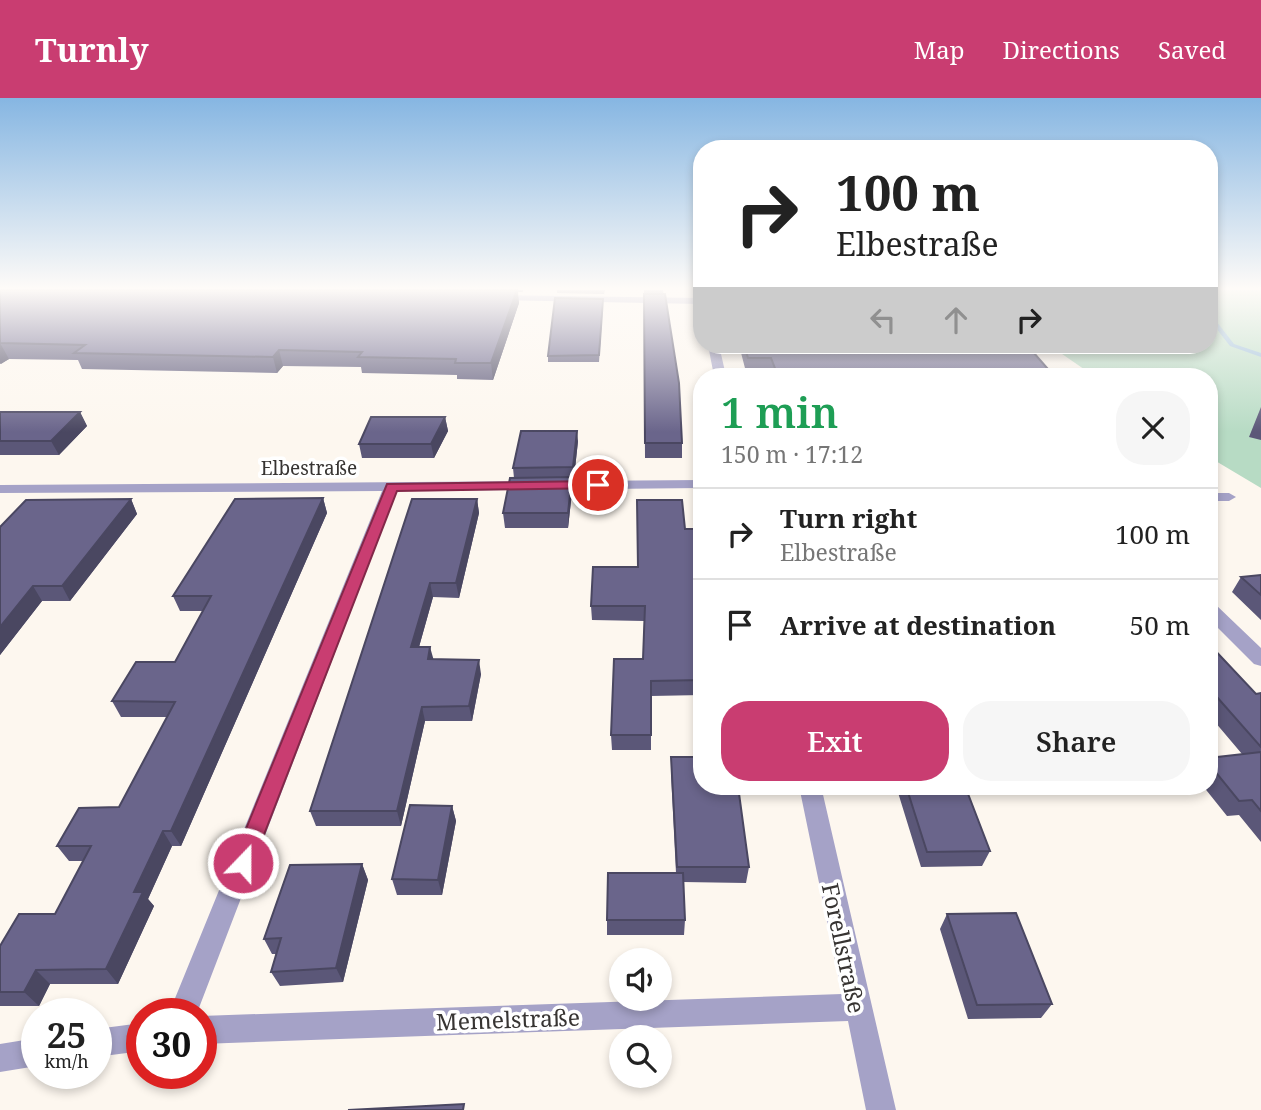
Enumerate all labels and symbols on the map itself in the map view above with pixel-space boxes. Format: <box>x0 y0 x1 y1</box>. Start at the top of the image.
street label: Elbestraße <box>261 455 357 481</box>
pin <box>568 455 628 515</box>
position arrow <box>206 826 280 900</box>
street label: Forellstraße <box>815 880 873 1016</box>
speed limit sign: 30 <box>126 998 217 1089</box>
street label: Memelstraße <box>435 1000 581 1038</box>

